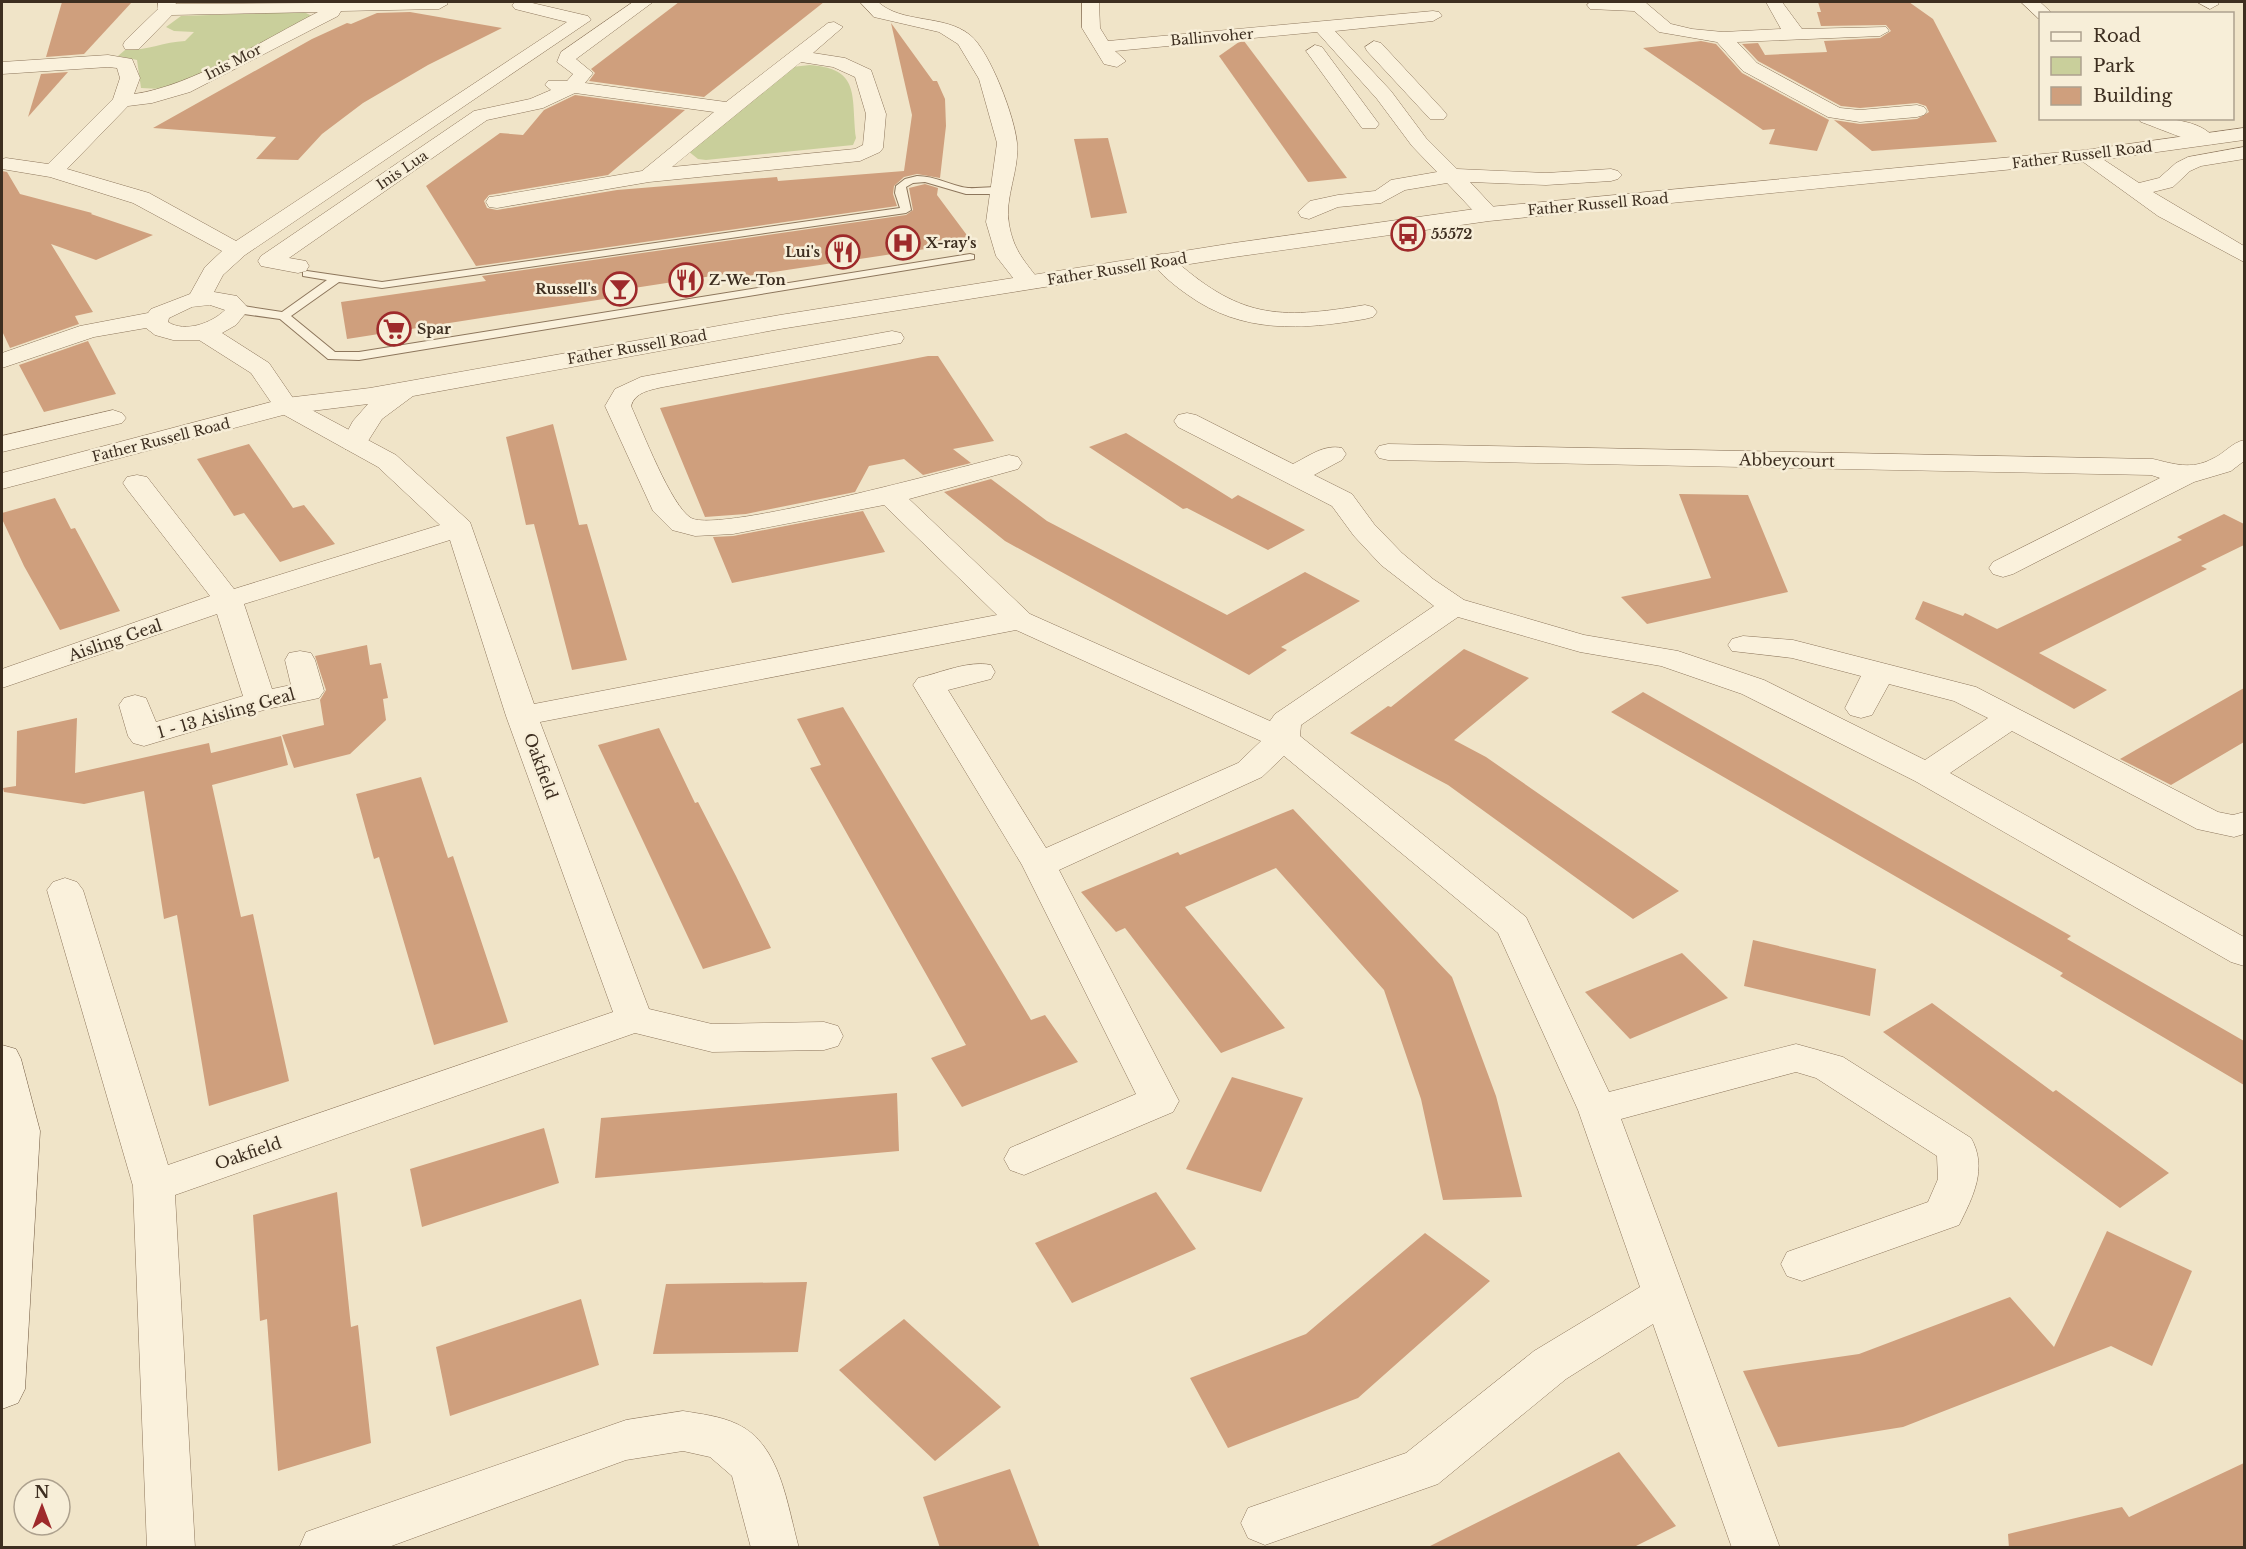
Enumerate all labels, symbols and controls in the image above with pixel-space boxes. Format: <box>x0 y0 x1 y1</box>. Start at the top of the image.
legend <box>2039 12 2234 120</box>
street label: Ballinvoher <box>1170 24 1255 50</box>
text: Road <box>2093 25 2141 47</box>
street label: Inis Mor <box>202 40 265 84</box>
text: Park <box>2093 55 2135 77</box>
text: Building <box>2093 85 2172 107</box>
street label: Father Russell Road <box>2011 137 2154 173</box>
street label: Inis Lua <box>373 146 431 194</box>
street label: Father Russell Road <box>1527 189 1670 219</box>
bus stop icon: 55572 <box>1390 216 1426 252</box>
hospital icon: X-ray's <box>885 225 921 261</box>
place label: 55572 <box>1431 225 1472 243</box>
restaurant icon: Lui's <box>825 234 861 270</box>
place label: X-ray's <box>925 234 977 252</box>
place label: Lui's <box>785 243 820 261</box>
street label: Father Russell Road <box>1046 249 1189 289</box>
restaurant icon: Z-We-Ton <box>668 262 704 298</box>
bar icon: Russell's <box>602 271 638 307</box>
place label: Z-We-Ton <box>709 271 786 289</box>
place label: Russell's <box>535 280 597 298</box>
supermarket icon: Spar <box>376 311 412 347</box>
place label: Spar <box>417 320 451 338</box>
street label: Father Russell Road <box>566 326 709 368</box>
street label: Father Russell Road <box>90 414 232 466</box>
street label: Abbeycourt <box>1738 449 1835 471</box>
street label: Aisling Geal <box>65 615 165 666</box>
street label: 1 - 13 Aisling Geal <box>155 684 297 742</box>
street label: Oakfield <box>520 730 562 802</box>
street label: Oakfield <box>212 1132 284 1174</box>
north arrow <box>12 1477 72 1537</box>
text: N <box>34 1482 50 1502</box>

